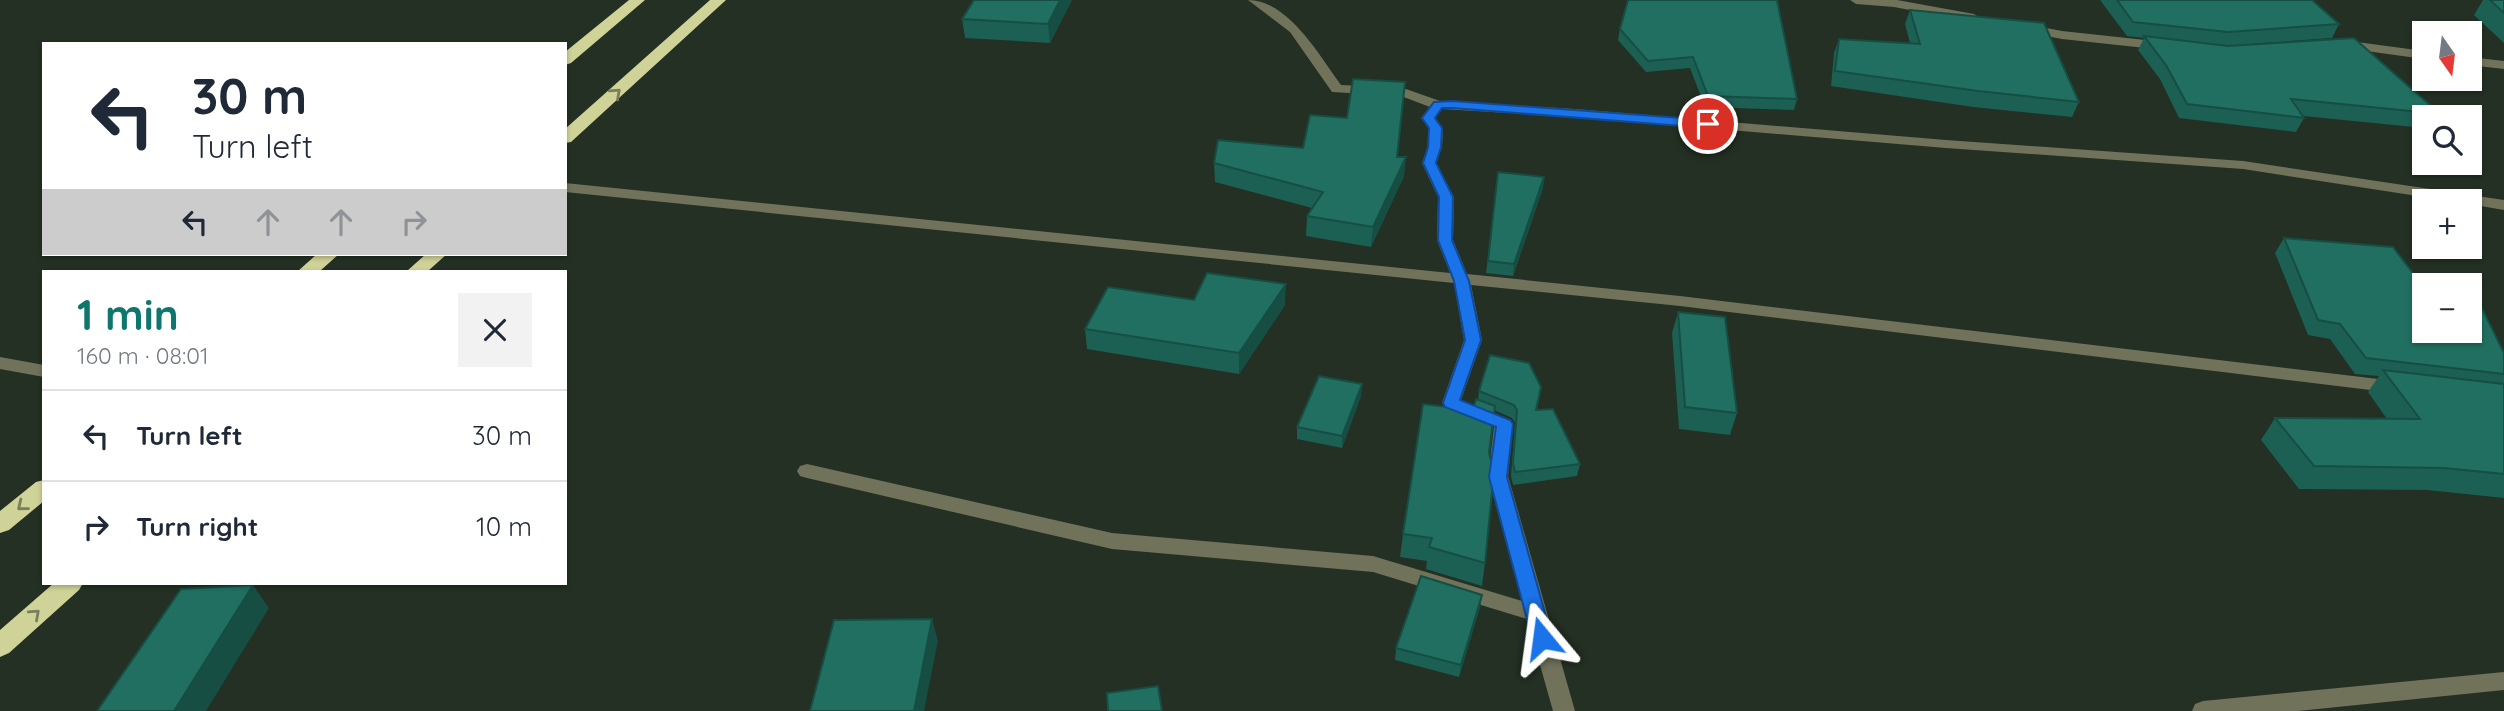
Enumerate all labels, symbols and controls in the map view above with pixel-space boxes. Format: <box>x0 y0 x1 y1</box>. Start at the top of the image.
north arrow <box>2412 21 2482 91</box>
map controls <box>2412 21 2482 343</box>
text: 30 m <box>192 65 307 126</box>
icon: left <box>77 70 168 161</box>
one-way arrow <box>608 88 621 101</box>
pin <box>1678 94 1738 154</box>
icon: arrive <box>1689 105 1727 143</box>
button: search <box>2412 105 2482 175</box>
text: Turn left <box>192 126 313 166</box>
button: + <box>2412 189 2482 259</box>
icon: left <box>176 203 214 241</box>
icon: ahead <box>249 203 287 241</box>
icon: ahead <box>322 203 360 241</box>
icon: right <box>395 203 433 241</box>
button: − <box>2412 273 2482 343</box>
text: 1 min <box>77 288 179 341</box>
button: close <box>458 293 532 367</box>
text: 160 m · 08:01 <box>77 341 208 370</box>
icon: left <box>77 417 115 455</box>
text: Turn left <box>136 419 243 452</box>
text: 30 m <box>472 419 532 452</box>
one-way arrow <box>17 498 30 510</box>
icon: right <box>77 508 115 546</box>
text: Turn right <box>136 510 258 543</box>
text: 10 m <box>476 510 532 543</box>
position arrow <box>1505 601 1579 675</box>
one-way arrow <box>27 610 40 622</box>

